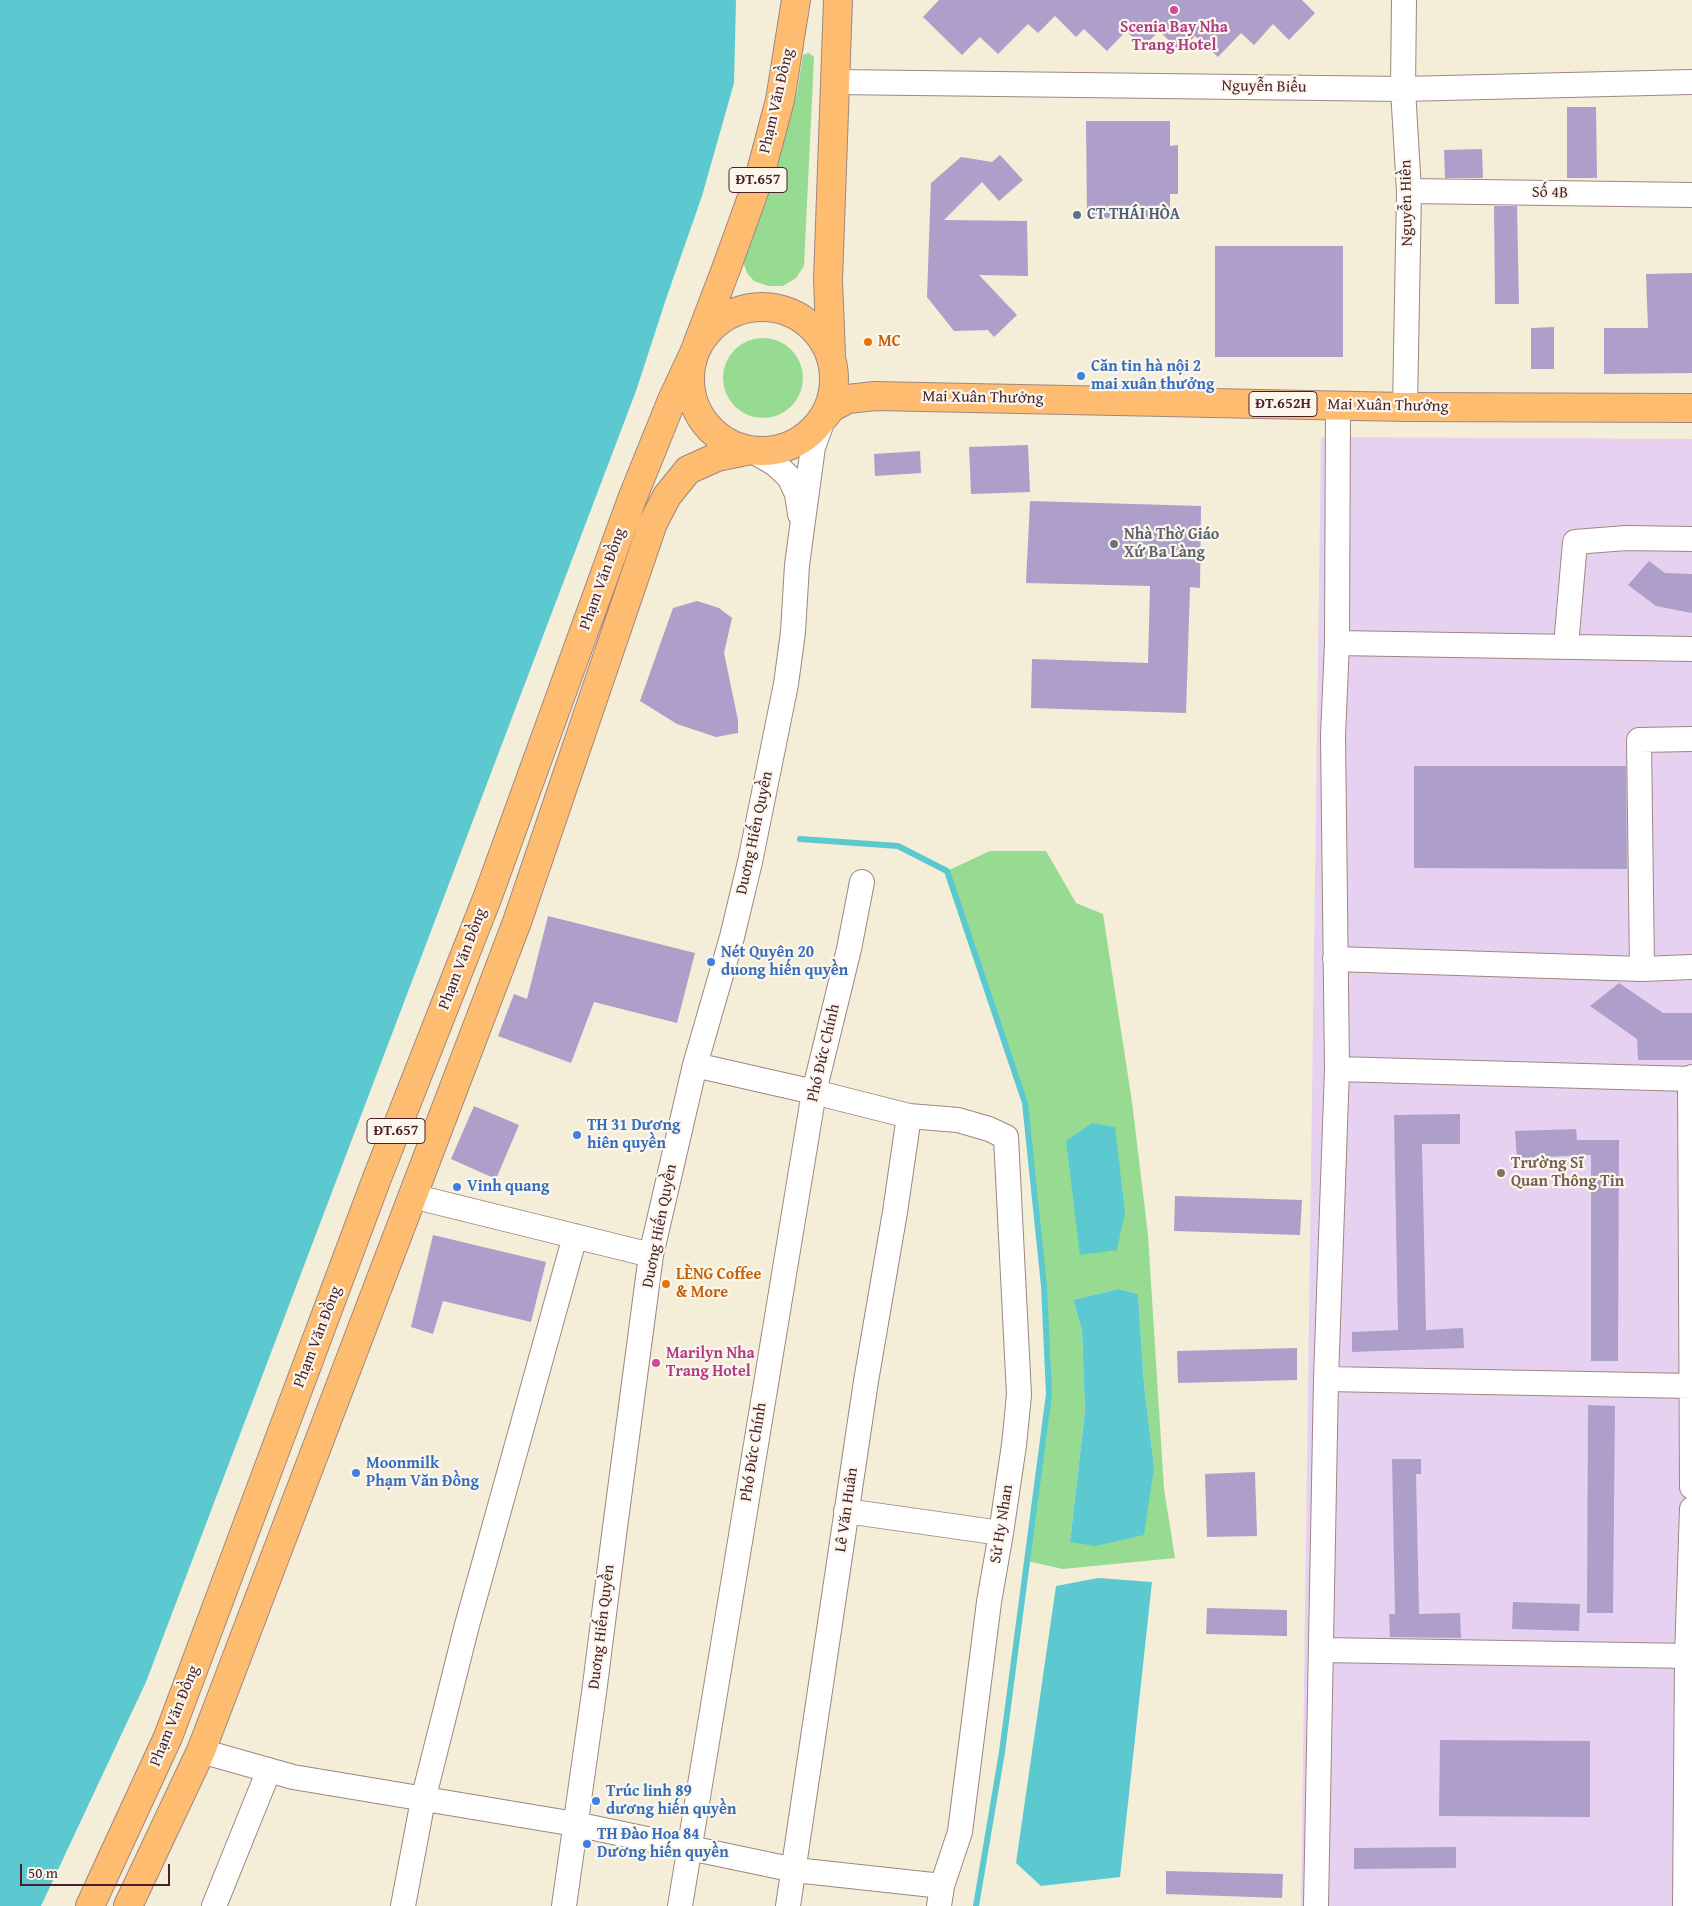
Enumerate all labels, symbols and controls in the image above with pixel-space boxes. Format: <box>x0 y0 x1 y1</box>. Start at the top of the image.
marker: Scenia Bay Nha Trang Hotel <box>1168 4 1180 16</box>
place label: Scenia Bay Nha Trang Hotel <box>1120 18 1228 56</box>
street label: Phạm Văn Đồng <box>756 47 798 155</box>
street label: Nguyễn Biểu <box>1221 77 1307 97</box>
street label: Nguyễn Hiền <box>1397 160 1417 246</box>
road number: ĐT.657 <box>729 168 787 192</box>
street label: Số 4B <box>1532 183 1568 203</box>
place label: CT THÁI HÒA <box>1087 205 1180 225</box>
marker: CT THÁI HÒA <box>1071 209 1083 221</box>
place label: MC <box>878 332 901 352</box>
marker: MC <box>862 336 874 348</box>
place label: Căn tin hà nội 2 mai xuân thưởng <box>1091 357 1214 395</box>
marker: Căn tin hà nội 2 mai xuân thưởng <box>1075 370 1087 382</box>
street label: Mai Xuân Thưởng <box>922 387 1044 409</box>
road number: ĐT.652H <box>1249 392 1317 416</box>
street label: Mai Xuân Thưởng <box>1327 395 1449 417</box>
street label: Phạm Văn Đồng <box>576 525 630 633</box>
place label: Nhà Thờ Giáo Xứ Ba Làng <box>1124 525 1219 563</box>
marker: Nhà Thờ Giáo Xứ Ba Làng <box>1108 538 1120 550</box>
street label: Duơng Hiến Quyền <box>733 770 777 896</box>
street label: Phạm Văn Đồng <box>435 906 491 1012</box>
place label: Nét Quyên 20 duong hiến quyền <box>721 943 848 981</box>
marker: Nét Quyên 20 duong hiến quyền <box>705 956 717 968</box>
street label: Phó Đức Chính <box>803 1002 845 1104</box>
place label: TH 31 Dương hiên quyền <box>587 1116 680 1154</box>
road number: ĐT.657 <box>367 1118 425 1144</box>
marker: TH 31 Dương hiên quyền <box>571 1129 583 1141</box>
place label: Trường Sĩ Quan Thông Tin <box>1511 1154 1624 1192</box>
street label: Duơng Hiến Quyền <box>639 1162 681 1290</box>
marker: Trường Sĩ Quan Thông Tin <box>1495 1167 1507 1179</box>
place label: Vinh quang <box>467 1177 549 1197</box>
marker: Vinh quang <box>451 1181 463 1193</box>
place label: LÈNG Coffee & More <box>676 1265 761 1303</box>
marker: LÈNG Coffee & More <box>660 1278 672 1290</box>
street label: Phạm Văn Đồng <box>290 1284 346 1390</box>
place label: Marilyn Nha Trang Hotel <box>666 1344 755 1382</box>
marker: Marilyn Nha Trang Hotel <box>650 1357 662 1369</box>
street label: Phó Đức Chính <box>737 1401 771 1503</box>
place label: Moonmilk Phạm Văn Đồng <box>366 1454 479 1492</box>
street label: Lê Văn Huân <box>832 1466 862 1554</box>
marker: Moonmilk Phạm Văn Đồng <box>350 1467 362 1479</box>
street label: Sử Hy Nhan <box>986 1483 1018 1565</box>
street label: Duơng Hiến Quyền <box>585 1563 619 1691</box>
street label: Phạm Văn Đồng <box>146 1663 204 1769</box>
place label: Trúc linh 89 dương hiến quyền <box>606 1782 736 1820</box>
marker: Trúc linh 89 dương hiến quyền <box>590 1795 602 1807</box>
place label: TH Đào Hoa 84 Dương hiến quyền <box>597 1825 729 1863</box>
marker: TH Đào Hoa 84 Dương hiến quyền <box>581 1838 593 1850</box>
scale bar <box>22 1854 172 1886</box>
text: 50 m <box>28 1862 58 1883</box>

